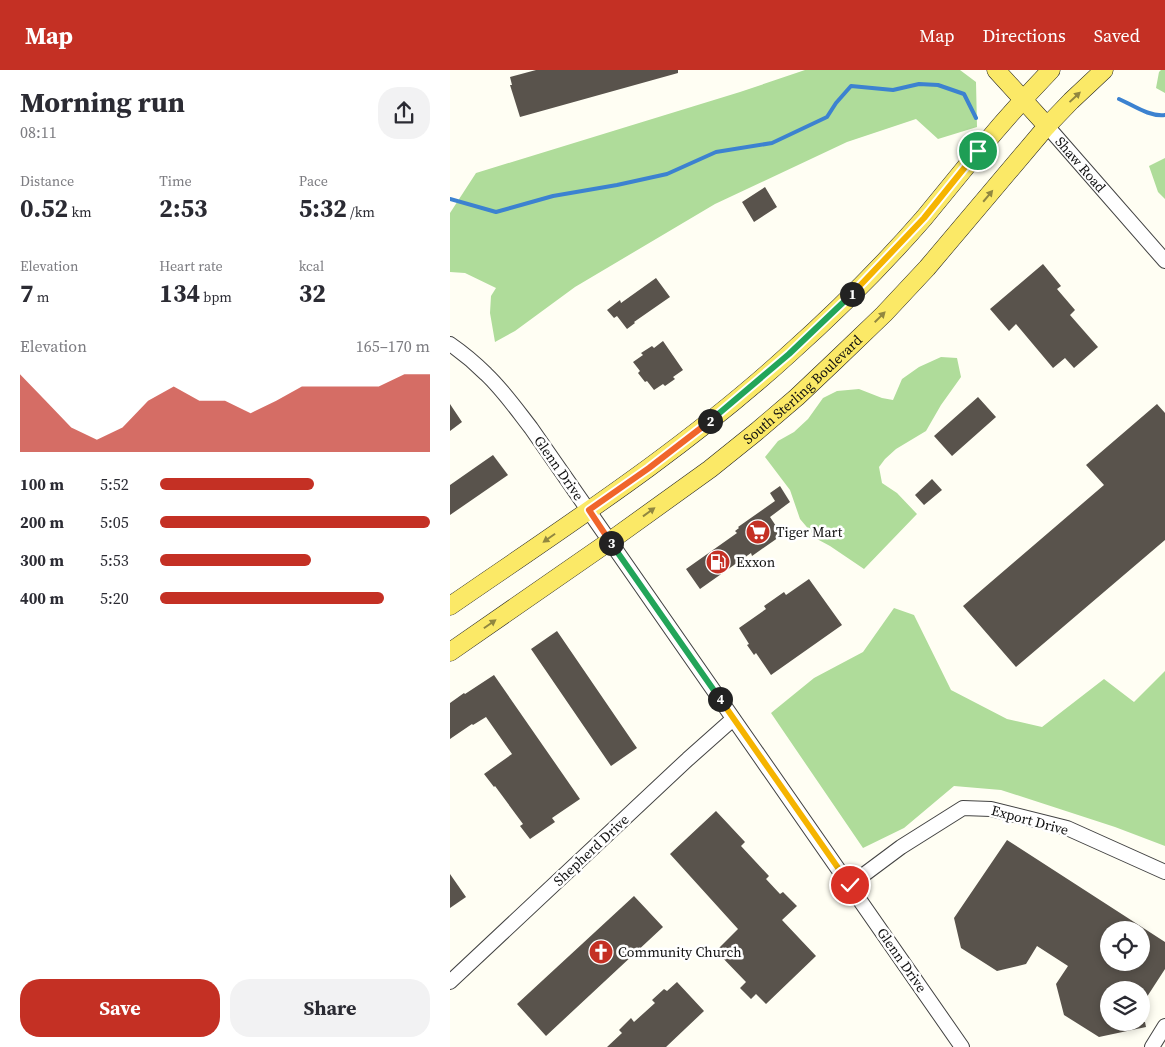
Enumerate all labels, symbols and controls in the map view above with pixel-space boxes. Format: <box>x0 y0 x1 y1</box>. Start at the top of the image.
text: Map <box>25 19 73 52</box>
text: Map <box>919 23 955 48</box>
text: Directions <box>983 23 1066 48</box>
text: Saved <box>1094 23 1140 48</box>
text: Morning run <box>20 83 185 121</box>
button: share <box>378 87 430 139</box>
one-way arrow <box>1068 91 1080 103</box>
text: 08:11 <box>20 121 57 143</box>
pin <box>957 130 999 172</box>
street label: Shaw Road <box>1051 132 1111 197</box>
icon: arrive <box>964 137 992 165</box>
text: Distance <box>20 171 74 191</box>
text: Time <box>159 171 192 191</box>
text: Pace <box>299 171 328 191</box>
one-way arrow <box>982 190 993 202</box>
text: 0.52 <box>20 191 68 225</box>
text: 2:53 <box>159 191 207 225</box>
text: 5:32 <box>299 191 347 225</box>
text: km <box>68 202 92 222</box>
text: /km <box>347 202 375 222</box>
text: Elevation <box>20 256 78 276</box>
text: Heart rate <box>159 256 223 276</box>
text: kcal <box>299 256 324 276</box>
text: 7 <box>20 276 34 310</box>
text: 134 <box>159 276 200 310</box>
text: 32 <box>299 276 326 310</box>
pin: 1 <box>840 282 864 306</box>
text: 1 <box>849 284 856 304</box>
text: m <box>34 287 49 307</box>
text: bpm <box>200 287 232 307</box>
one-way arrow <box>874 312 886 324</box>
street label: South Sterling Boulevard <box>739 330 866 449</box>
text: Elevation <box>20 335 87 357</box>
text: 165–170 m <box>356 335 430 357</box>
pin: 2 <box>698 408 722 434</box>
text: 2 <box>707 411 714 431</box>
street label: Glenn Drive <box>529 432 589 504</box>
text: 100 m <box>20 473 64 495</box>
text: 5:52 <box>100 473 129 495</box>
one-way arrow <box>642 507 656 517</box>
text: 200 m <box>20 511 64 533</box>
text: 5:05 <box>100 511 129 533</box>
supermarket icon: Tiger Mart <box>745 519 771 545</box>
place label: Tiger Mart <box>776 522 843 542</box>
pin: 3 <box>598 530 624 556</box>
one-way arrow <box>542 533 556 543</box>
text: 3 <box>608 533 615 553</box>
text: 300 m <box>20 549 64 571</box>
text: 5:53 <box>100 549 129 571</box>
fuel station icon: Exxon <box>705 549 731 575</box>
place label: Exxon <box>736 552 776 572</box>
text: 400 m <box>20 587 64 609</box>
text: 5:20 <box>100 587 129 609</box>
one-way arrow <box>483 619 497 629</box>
pin: 4 <box>708 686 732 712</box>
text: 4 <box>717 689 724 709</box>
street label: Export Drive <box>989 800 1071 840</box>
street label: Shepherd Drive <box>549 810 633 890</box>
pin <box>829 864 871 906</box>
icon: check <box>836 871 864 899</box>
map controls <box>1100 921 1150 1031</box>
button: locate <box>1100 921 1150 971</box>
street label: Glenn Drive <box>872 924 932 996</box>
church icon: Community Church <box>588 939 614 965</box>
place label: Community Church <box>618 942 742 962</box>
button: Save <box>20 979 220 1037</box>
button: Share <box>230 979 430 1037</box>
button: layers <box>1100 981 1150 1031</box>

